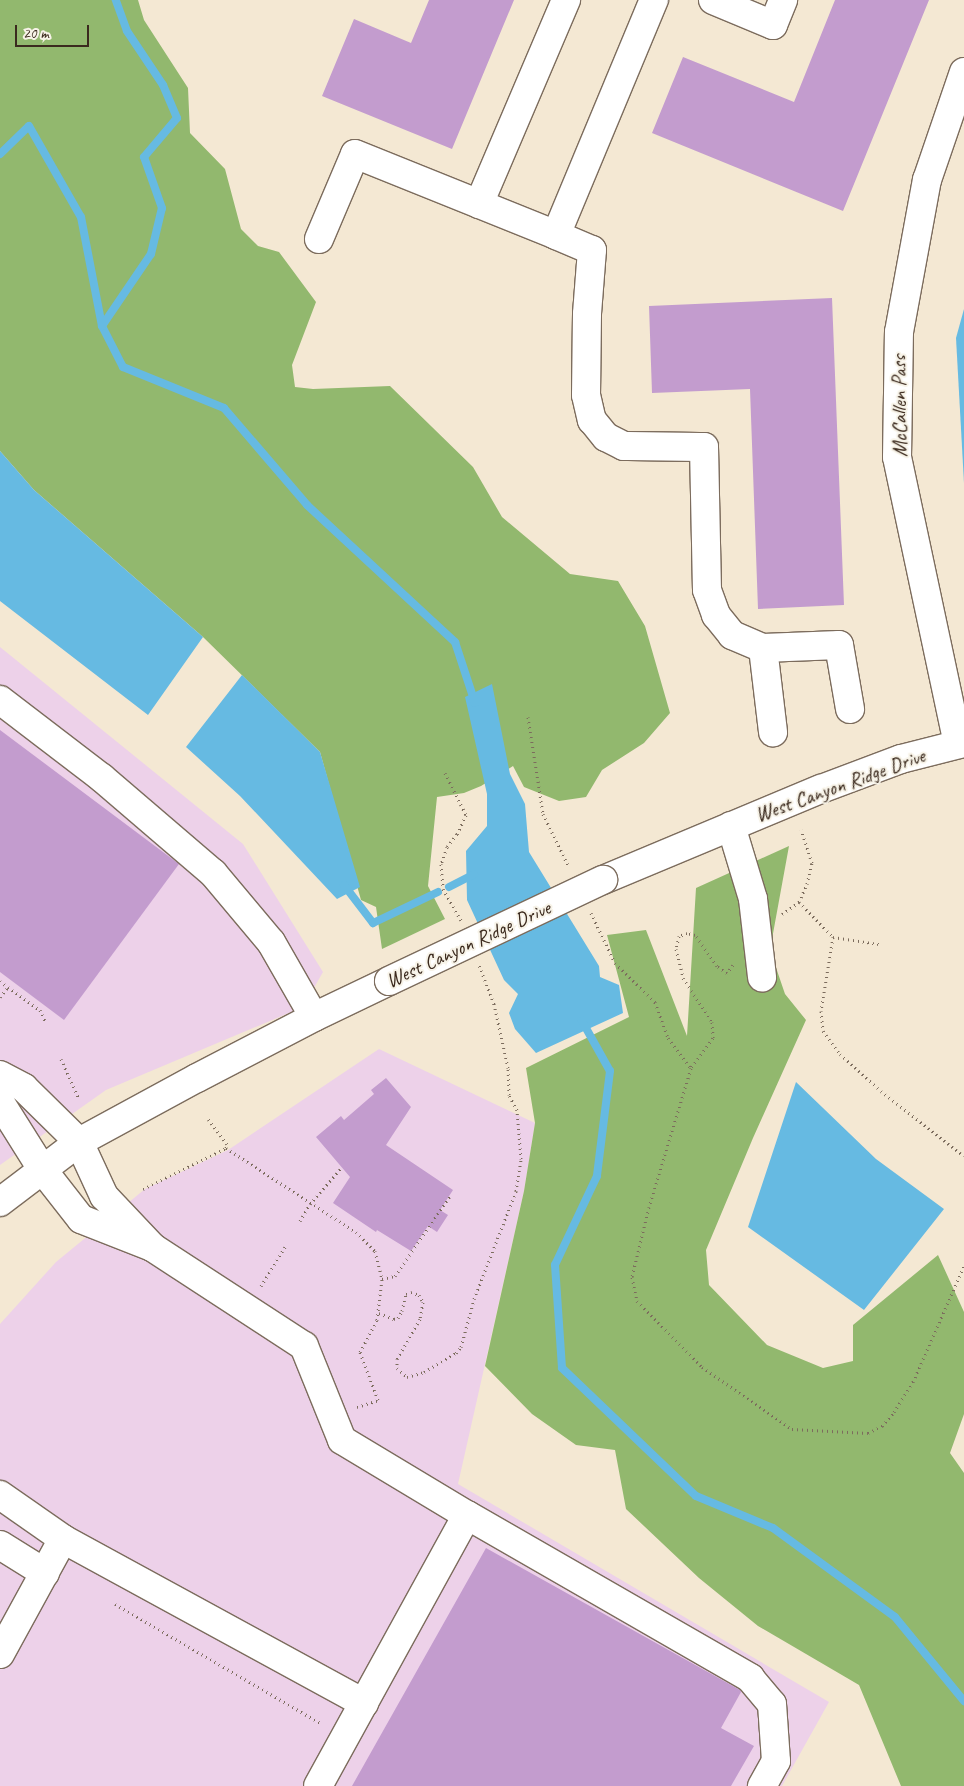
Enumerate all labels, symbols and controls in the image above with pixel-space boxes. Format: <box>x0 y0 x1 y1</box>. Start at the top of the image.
scale bar <box>18 15 91 47</box>
text: 20 m <box>23 24 49 43</box>
street label: McCallen Pass <box>886 354 912 458</box>
street label: West Canyon Ridge Drive <box>751 742 929 828</box>
street label: West Canyon Ridge Drive <box>381 895 555 993</box>

